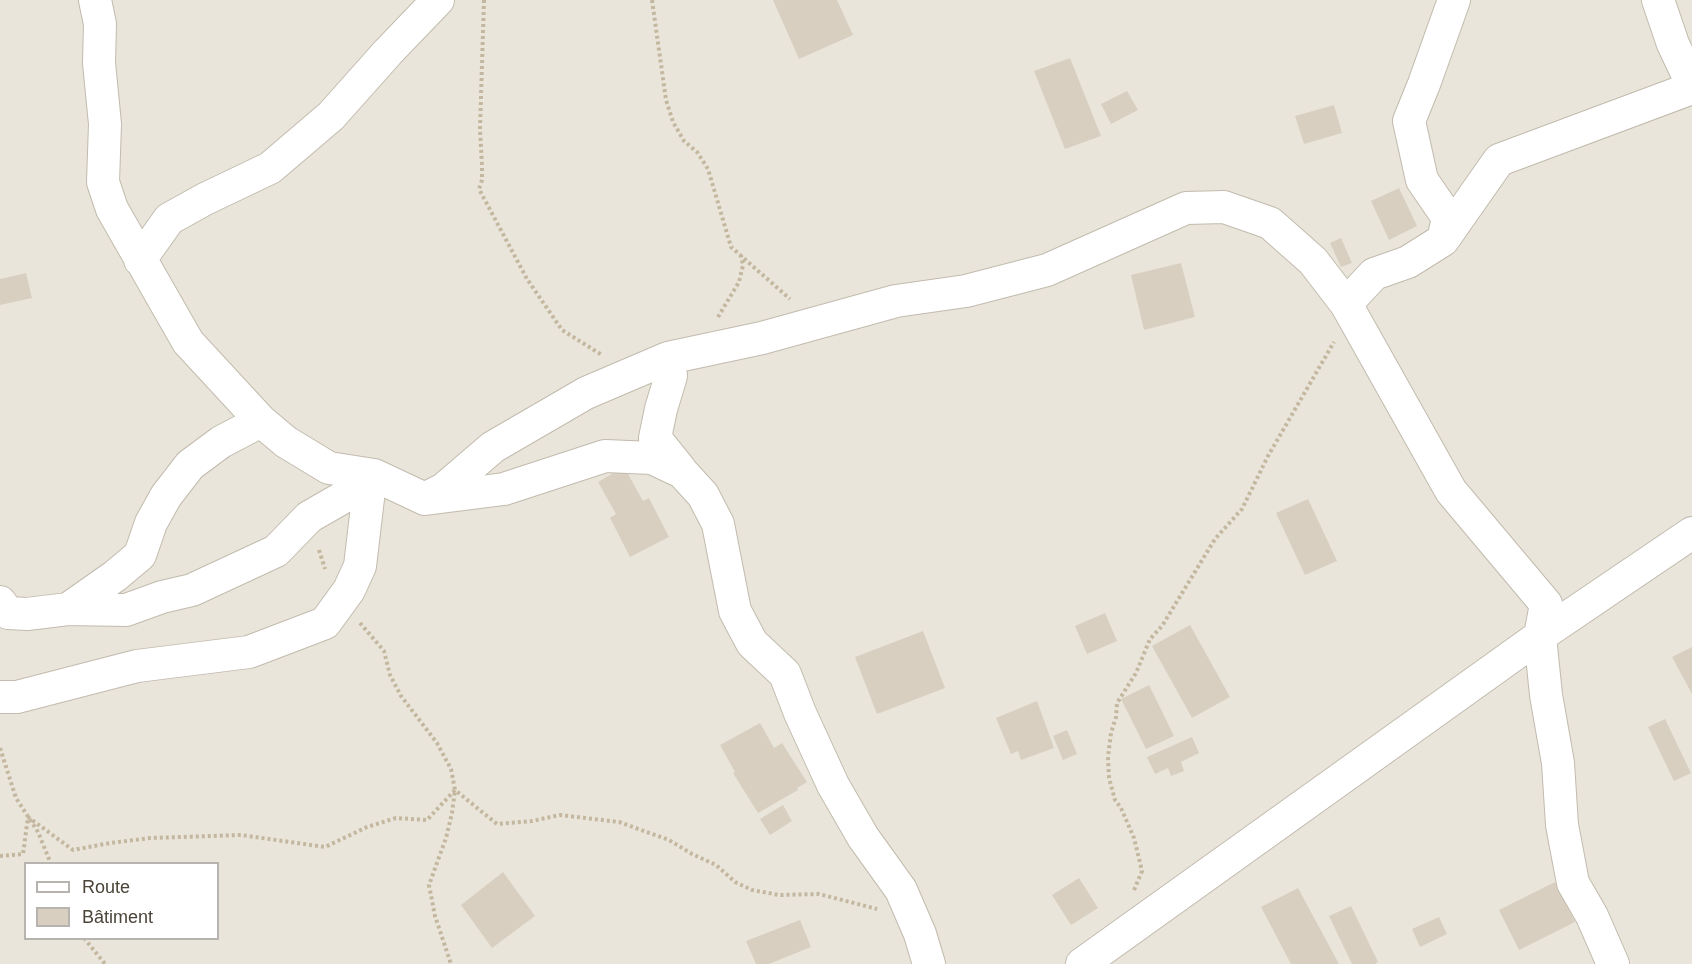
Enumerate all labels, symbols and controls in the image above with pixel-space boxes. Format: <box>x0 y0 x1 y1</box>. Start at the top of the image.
legend <box>24 862 219 940</box>
text: Route <box>82 877 130 897</box>
text: Bâtiment <box>82 907 153 927</box>

